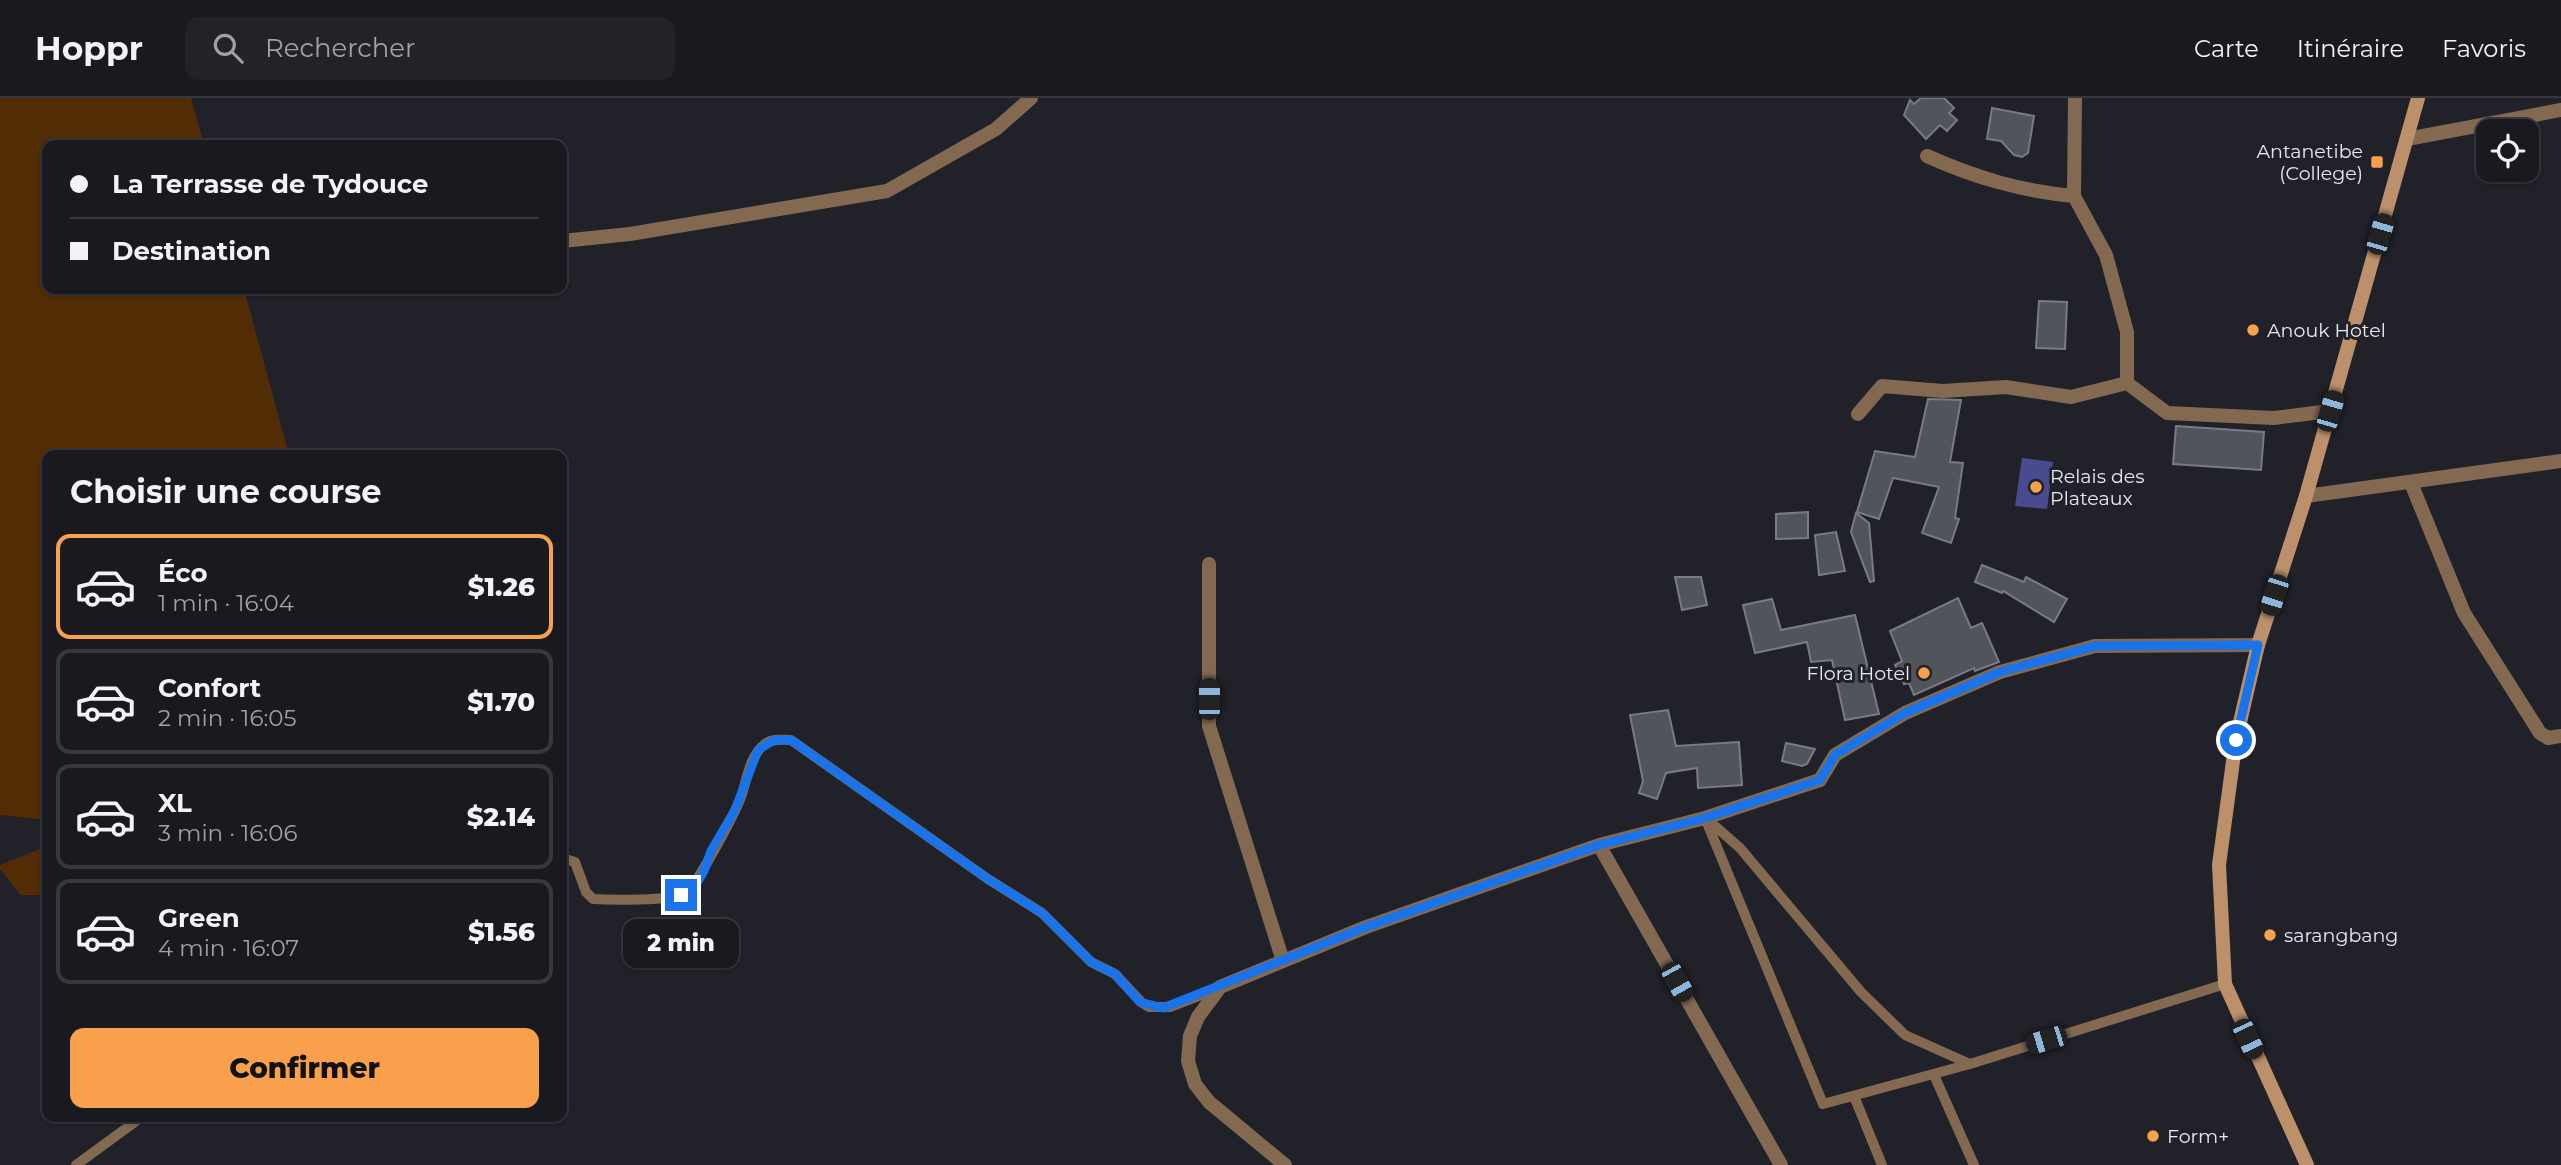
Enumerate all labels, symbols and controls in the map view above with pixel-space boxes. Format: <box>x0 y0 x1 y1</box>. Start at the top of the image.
search box <box>185 17 675 80</box>
text: Hoppr <box>35 28 143 68</box>
icon: search <box>209 29 247 67</box>
text: Rechercher <box>265 32 416 64</box>
text: Carte <box>2194 34 2259 63</box>
text: Itinéraire <box>2297 34 2404 63</box>
text: Favoris <box>2442 34 2526 63</box>
map controls <box>2476 119 2539 182</box>
button: locate <box>2476 119 2539 182</box>
place label: Antanetibe (College) <box>2256 140 2363 185</box>
marker: Antanetibe (College) <box>2369 154 2385 170</box>
text: La Terrasse de Tydouce <box>112 168 428 200</box>
car <box>2365 211 2396 257</box>
text: Destination <box>112 235 271 267</box>
place label: Anouk Hotel <box>2267 319 2386 342</box>
marker: Anouk Hotel <box>2245 322 2261 338</box>
car <box>2315 388 2346 434</box>
place label: Relais des Plateaux <box>2050 465 2145 510</box>
text: Choisir une course <box>70 472 382 511</box>
marker: Relais des Plateaux <box>2028 479 2044 495</box>
icon: car <box>74 555 137 618</box>
text: Éco <box>158 557 208 589</box>
text: $1.26 <box>468 571 535 603</box>
car <box>2258 572 2291 618</box>
text: 1 min · 16:04 <box>158 589 294 617</box>
place label: Flora Hotel <box>1807 662 1910 685</box>
marker: Flora Hotel <box>1916 665 1932 681</box>
icon: car <box>74 670 137 733</box>
text: Confort <box>158 672 261 704</box>
car <box>1199 678 1220 720</box>
text: $1.70 <box>467 686 535 718</box>
text: 2 min · 16:05 <box>158 704 297 732</box>
route start <box>2220 724 2252 756</box>
icon: car <box>74 785 137 848</box>
text: XL <box>158 787 192 819</box>
text: $2.14 <box>467 801 535 833</box>
text: 3 min · 16:06 <box>158 819 297 847</box>
route end <box>665 879 697 911</box>
icon: car <box>74 900 137 963</box>
text: Green <box>158 902 240 934</box>
text: $1.56 <box>468 916 535 948</box>
callout: 2 min <box>623 920 739 968</box>
place label: sarangbang <box>2284 924 2398 947</box>
marker: sarangbang <box>2262 927 2278 943</box>
text: 2 min <box>647 929 715 957</box>
text: 4 min · 16:07 <box>158 934 299 962</box>
car <box>1658 959 1697 1005</box>
car <box>2230 1016 2267 1062</box>
car <box>2023 1024 2070 1056</box>
button: Confirmer <box>70 1028 539 1108</box>
place label: Form+ <box>2167 1125 2229 1148</box>
marker: Form+ <box>2145 1128 2161 1144</box>

